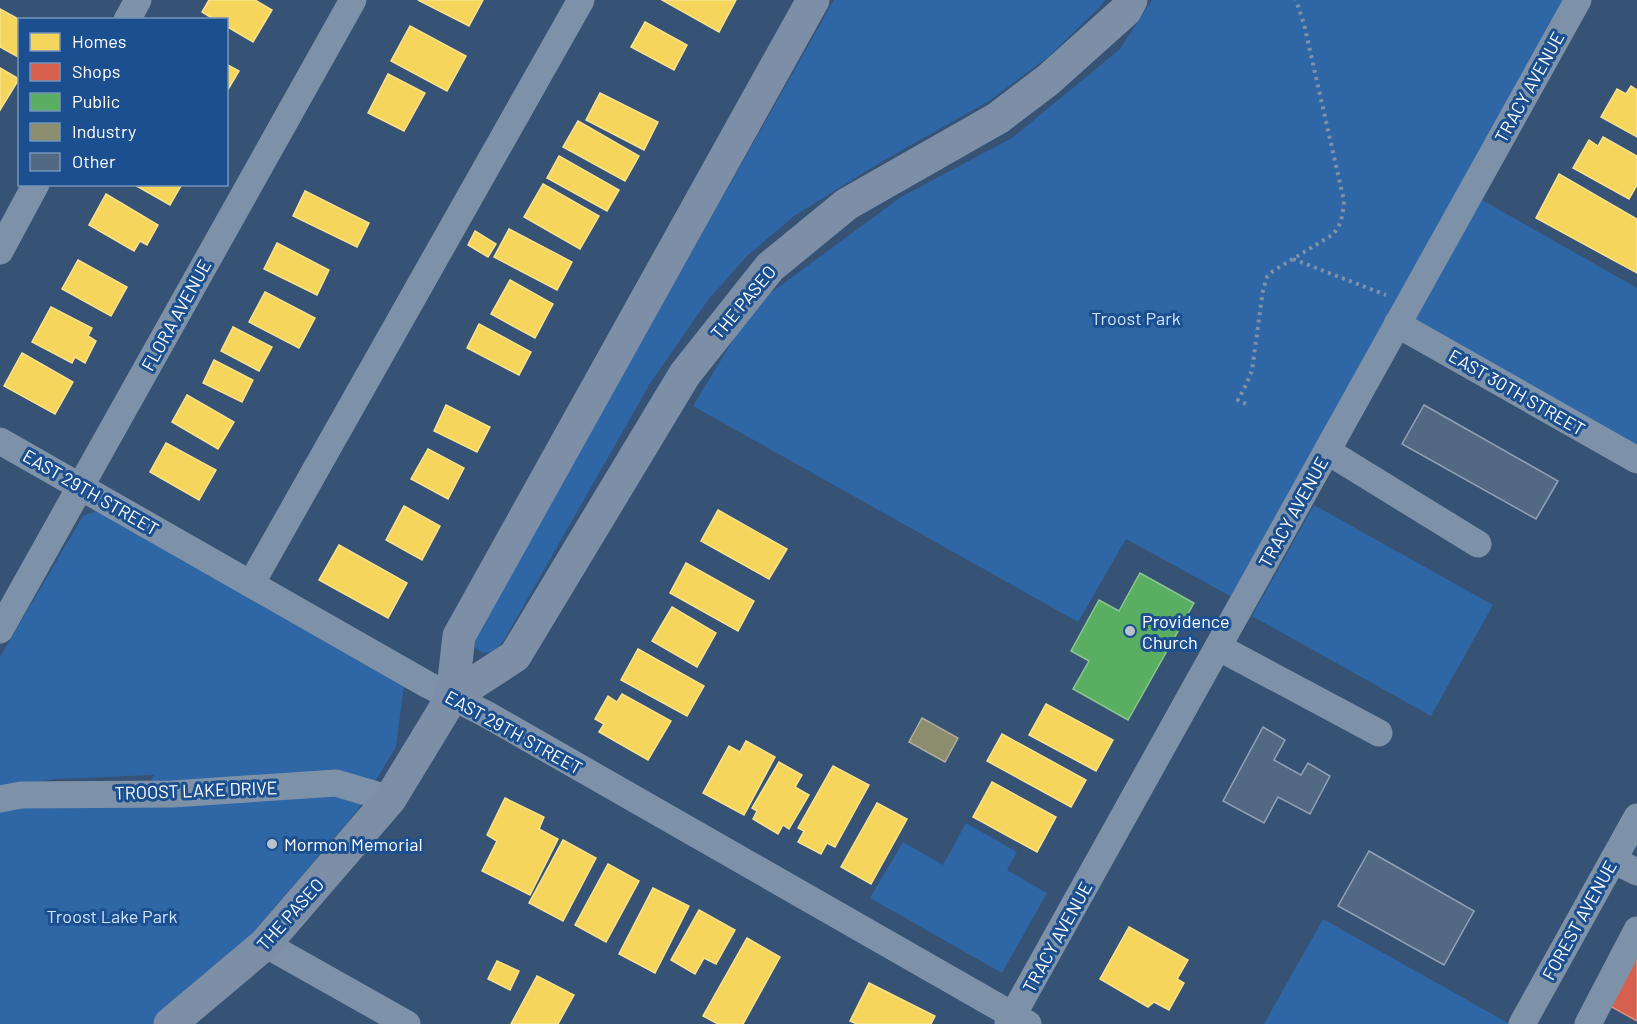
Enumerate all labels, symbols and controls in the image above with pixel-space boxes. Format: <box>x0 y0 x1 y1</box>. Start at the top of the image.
legend <box>18 18 228 186</box>
street label: TRACY AVENUE <box>1490 28 1568 146</box>
text: Homes <box>72 30 126 52</box>
text: Shops <box>72 60 121 82</box>
text: Public <box>72 90 120 112</box>
text: Industry <box>72 120 136 142</box>
text: Other <box>72 150 116 172</box>
street label: FLORA AVENUE <box>136 256 216 374</box>
street label: THE PASEO <box>706 261 780 343</box>
park label: Troost Park <box>1091 307 1181 329</box>
street label: EAST 30TH STREET <box>1445 344 1589 440</box>
street label: EAST 29TH STREET <box>19 444 163 540</box>
street label: TRACY AVENUE <box>1254 453 1332 571</box>
place label: Providence Church <box>1142 610 1230 653</box>
marker: Providence Church <box>1123 624 1137 638</box>
street label: EAST 29TH STREET <box>442 685 586 779</box>
street label: TROOST LAKE DRIVE <box>114 776 278 804</box>
place label: Mormon Memorial <box>284 833 423 855</box>
marker: Mormon Memorial <box>265 837 279 851</box>
street label: FOREST AVENUE <box>1537 856 1621 984</box>
street label: THE PASEO <box>252 873 328 955</box>
street label: TRACY AVENUE <box>1018 878 1096 996</box>
park label: Troost Lake Park <box>47 905 177 927</box>

